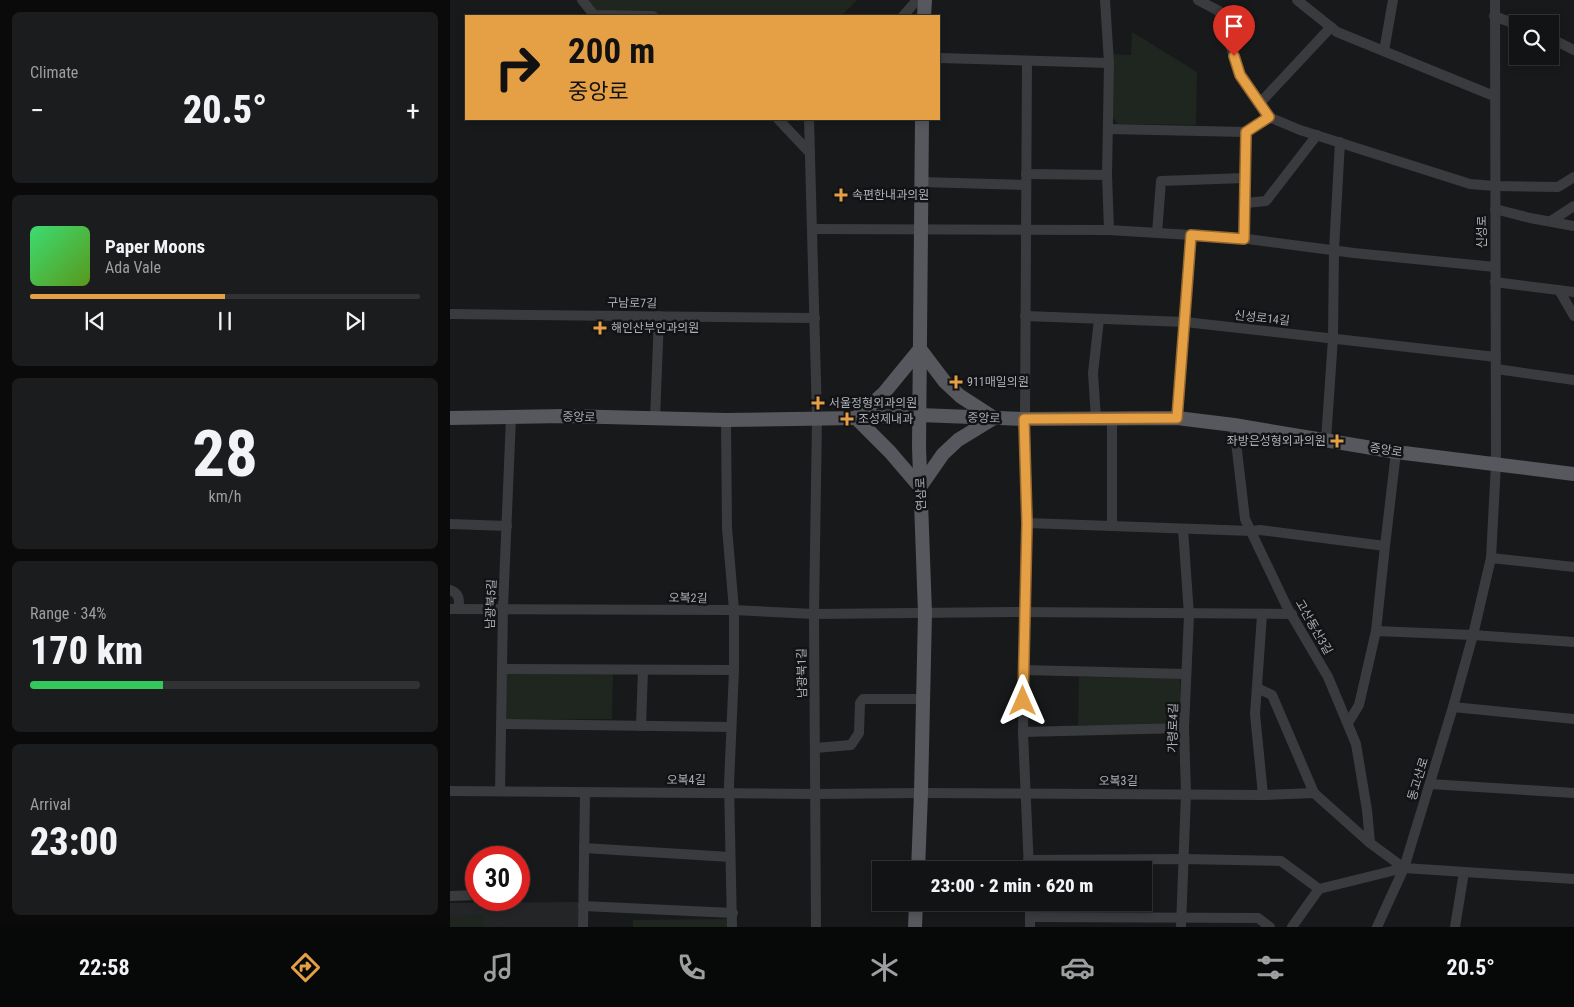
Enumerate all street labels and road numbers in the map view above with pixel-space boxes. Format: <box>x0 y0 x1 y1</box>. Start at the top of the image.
street label: 신성로 <box>1475 215 1489 249</box>
street label: 구남로7길 <box>607 296 657 310</box>
street label: 신성로14길 <box>1233 308 1291 328</box>
street label: 중앙로 <box>562 409 596 425</box>
street label: 중앙로 <box>967 410 1001 426</box>
street label: 중앙로 <box>1369 440 1403 460</box>
street label: 연삼로 <box>913 477 929 511</box>
street label: 남광북5길 <box>483 579 499 629</box>
street label: 오복2길 <box>668 591 708 605</box>
street label: 고산동산3길 <box>1293 597 1335 657</box>
street label: 남광북1길 <box>795 648 809 698</box>
street label: 가령로4길 <box>1166 703 1180 753</box>
street label: 동고산로 <box>1405 756 1431 802</box>
street label: 오복4길 <box>666 773 706 787</box>
street label: 오복3길 <box>1098 774 1138 788</box>

